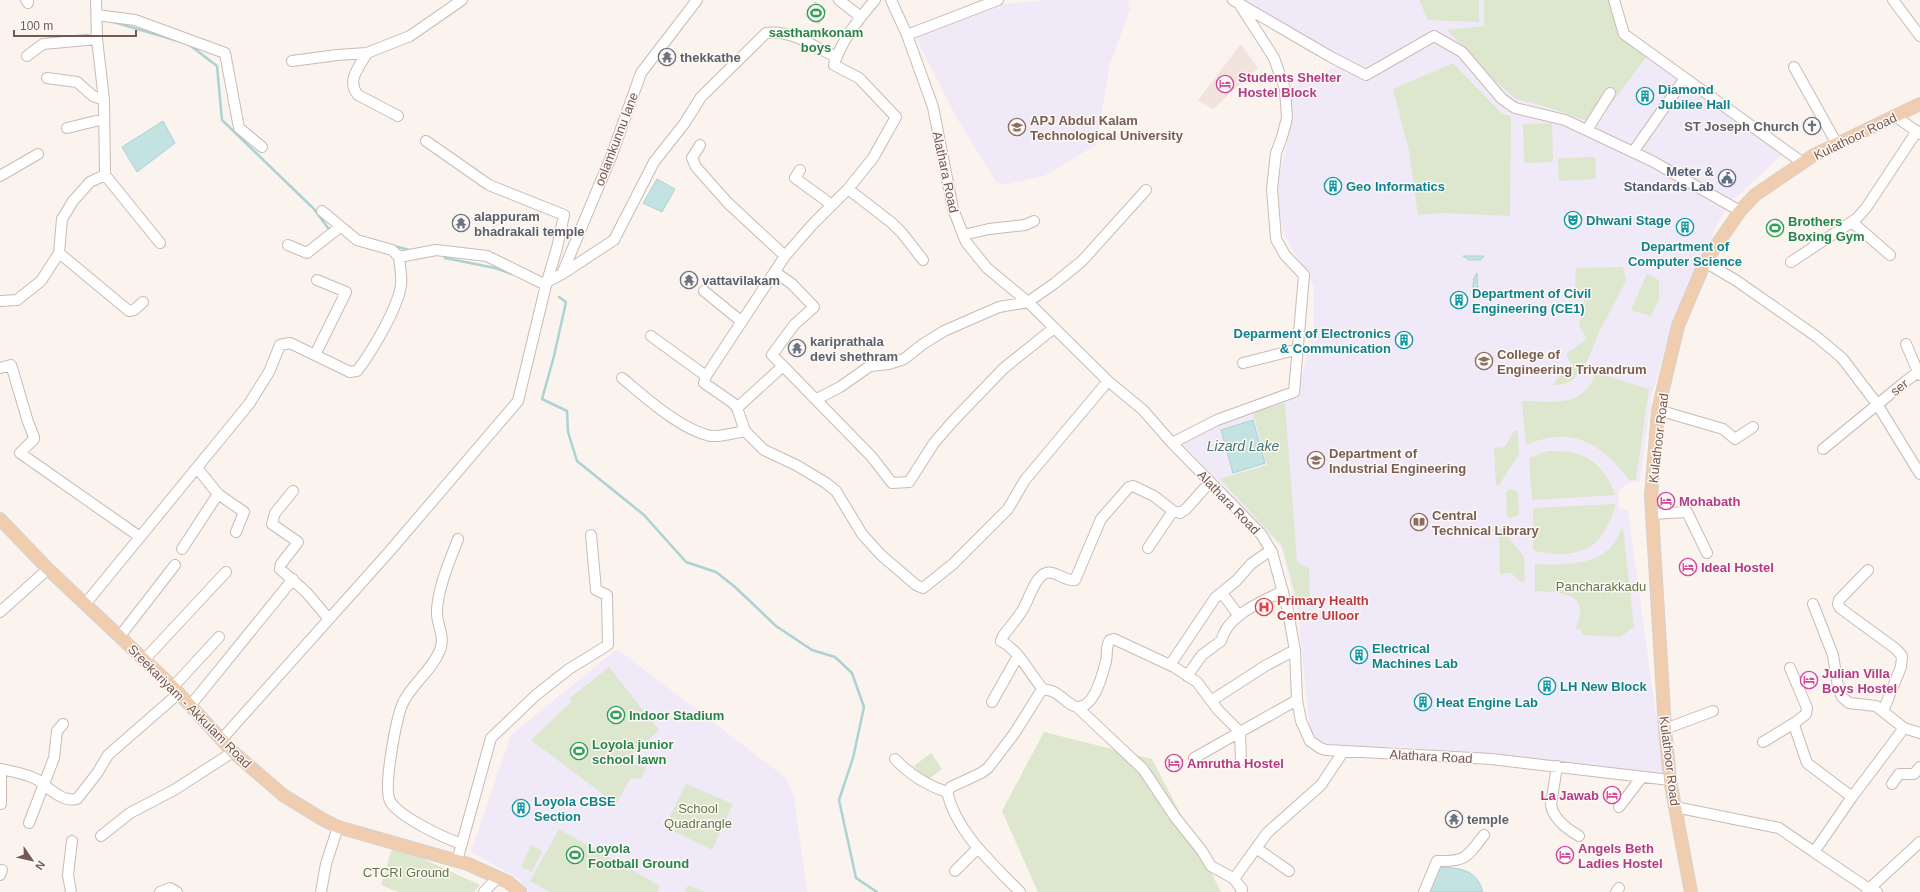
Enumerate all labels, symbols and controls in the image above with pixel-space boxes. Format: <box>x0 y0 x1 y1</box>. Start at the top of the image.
sports icon: sasthamkonam boys <box>806 3 826 23</box>
scale bar <box>14 12 136 38</box>
text: 100 m <box>20 19 53 33</box>
place label: sasthamkonam boys <box>769 25 863 55</box>
temple icon: thekkathe <box>657 47 677 67</box>
place label: thekkathe <box>680 50 741 65</box>
place label: Students Shelter Hostel Block <box>1238 70 1341 100</box>
hotel icon: Students Shelter Hostel Block <box>1215 74 1235 94</box>
place label: Diamond Jubilee Hall <box>1658 82 1730 112</box>
building icon: Diamond Jubilee Hall <box>1635 86 1655 106</box>
street label: oolamkunnu lane <box>592 90 641 188</box>
street label: Kulathoor Road <box>1811 110 1899 163</box>
place label: APJ Abdul Kalam Technological University <box>1030 113 1184 143</box>
church icon: ST Joseph Church <box>1802 116 1822 136</box>
school or university icon: APJ Abdul Kalam Technological University <box>1007 117 1027 137</box>
place label: ST Joseph Church <box>1684 119 1799 134</box>
street label: Alathara Road <box>930 130 961 214</box>
place label: Meter & Standards Lab <box>1624 164 1714 194</box>
public building icon: Meter & Standards Lab <box>1717 168 1737 188</box>
building icon: Geo Informatics <box>1323 176 1343 196</box>
place label: Geo Informatics <box>1346 179 1445 194</box>
place label: alappuram bhadrakali temple <box>474 209 585 239</box>
theatre icon: Dhwani Stage <box>1563 210 1583 230</box>
temple icon: alappuram bhadrakali temple <box>451 213 471 233</box>
place label: Dhwani Stage <box>1586 213 1671 228</box>
place label: Brothers Boxing Gym <box>1788 214 1865 244</box>
building icon: Department of Computer Science <box>1675 217 1695 237</box>
sports icon: Brothers Boxing Gym <box>1765 218 1785 238</box>
place label: Department of Computer Science <box>1628 239 1742 269</box>
temple icon: vattavilakam <box>679 270 699 290</box>
place label: vattavilakam <box>702 273 780 288</box>
place label: Department of Civil Engineering (CE1) <box>1472 286 1591 316</box>
building icon: Department of Civil Engineering (CE1) <box>1449 290 1469 310</box>
place label: Deparment of Electronics & Communication <box>1234 326 1391 356</box>
building icon: Deparment of Electronics & Communication <box>1394 330 1414 350</box>
place label: kariprathala devi shethram <box>810 334 898 364</box>
temple icon: kariprathala devi shethram <box>787 338 807 358</box>
place label: College of Engineering Trivandrum <box>1497 347 1647 377</box>
school or university icon: College of Engineering Trivandrum <box>1474 351 1494 371</box>
street label: ser <box>1888 376 1912 399</box>
street label: Kulathoor Road <box>1646 392 1671 484</box>
water label: Lizard Lake <box>1207 438 1279 454</box>
place label: Department of Industrial Engineering <box>1329 446 1466 476</box>
school or university icon: Department of Industrial Engineering <box>1306 450 1326 470</box>
street label: Alathara Road <box>1194 467 1263 537</box>
hotel icon: Mohabath <box>1656 491 1676 511</box>
place label: Mohabath <box>1679 494 1740 509</box>
place label: Central Technical Library <box>1432 508 1539 538</box>
library icon: Central Technical Library <box>1409 512 1429 532</box>
hotel icon: Ideal Hostel <box>1678 557 1698 577</box>
place label: Ideal Hostel <box>1701 560 1774 575</box>
park label: Pancharakkadu <box>1556 579 1646 594</box>
place label: Primary Health Centre Ulloor <box>1277 593 1369 623</box>
hospital icon: Primary Health Centre Ulloor <box>1254 597 1274 617</box>
place label: Electrical Machines Lab <box>1372 641 1458 671</box>
street label: Sreekariyam - Akkulam Road <box>125 642 254 771</box>
building icon: Electrical Machines Lab <box>1349 645 1369 665</box>
place label: Julian Villa Boys Hostel <box>1822 666 1897 696</box>
hotel icon: Julian Villa Boys Hostel <box>1799 670 1819 690</box>
building icon: LH New Block <box>1537 676 1557 696</box>
place label: LH New Block <box>1560 679 1647 694</box>
building icon: Heat Engine Lab <box>1413 692 1433 712</box>
place label: Heat Engine Lab <box>1436 695 1538 710</box>
sports icon: Indoor Stadium <box>606 705 626 725</box>
place label: Indoor Stadium <box>629 708 724 723</box>
street label: Kulathoor Road <box>1657 715 1682 807</box>
place label: Loyola junior school lawn <box>592 737 674 767</box>
sports icon: Loyola junior school lawn <box>569 741 589 761</box>
street label: Alathara Road <box>1389 747 1473 766</box>
hotel icon: Amrutha Hostel <box>1164 753 1184 773</box>
place label: Amrutha Hostel <box>1187 756 1284 771</box>
hotel icon: La Jawab <box>1602 785 1622 805</box>
place label: La Jawab <box>1540 788 1599 803</box>
place label: Loyola CBSE Section <box>534 794 616 824</box>
building icon: Loyola CBSE Section <box>511 798 531 818</box>
park label: School Quadrangle <box>664 801 732 831</box>
temple icon: temple <box>1444 809 1464 829</box>
place label: temple <box>1467 812 1509 827</box>
north arrow <box>12 840 52 880</box>
place label: Loyola Football Ground <box>588 841 689 871</box>
place label: Angels Beth Ladies Hostel <box>1578 841 1663 871</box>
sports icon: Loyola Football Ground <box>565 845 585 865</box>
hotel icon: Angels Beth Ladies Hostel <box>1555 845 1575 865</box>
text: N <box>33 859 47 872</box>
park label: CTCRI Ground <box>363 865 449 880</box>

